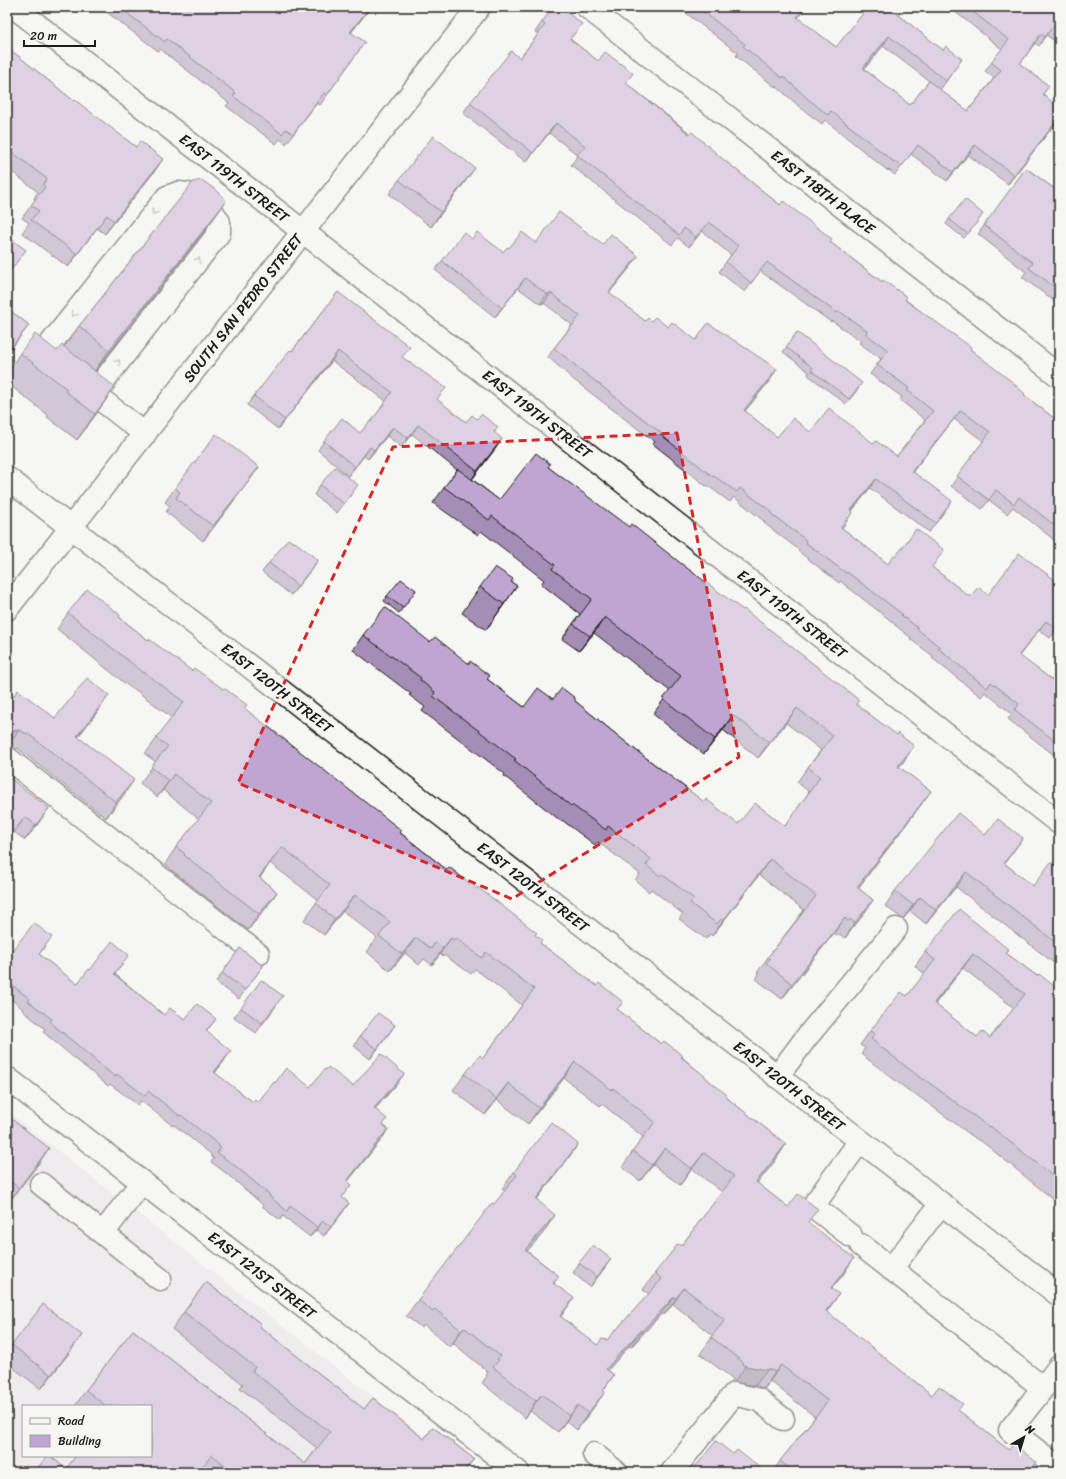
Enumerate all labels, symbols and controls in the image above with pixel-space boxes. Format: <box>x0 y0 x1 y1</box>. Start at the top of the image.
scale bar <box>24 22 95 48</box>
text: 20 m <box>30 25 57 47</box>
street label: EAST 119TH STREET <box>173 127 296 230</box>
street label: EAST 118TH PLACE <box>765 143 882 242</box>
one-way arrow <box>152 208 159 215</box>
street label: SOUTH SAN PEDRO STREET <box>176 227 311 388</box>
one-way arrow <box>193 257 200 264</box>
one-way arrow <box>71 310 78 317</box>
one-way arrow <box>113 360 120 367</box>
street label: EAST 119TH STREET <box>476 363 599 466</box>
street label: EAST 119TH STREET <box>731 563 854 666</box>
street label: EAST 120TH STREET <box>215 636 340 741</box>
street label: EAST 120TH STREET <box>471 835 596 940</box>
street label: EAST 120TH STREET <box>727 1034 852 1139</box>
street label: EAST 121ST STREET <box>202 1224 323 1326</box>
legend <box>22 1405 152 1457</box>
text: Road <box>58 1410 85 1432</box>
north arrow <box>1004 1417 1044 1457</box>
text: N <box>1020 1419 1039 1440</box>
text: Building <box>58 1430 101 1452</box>

